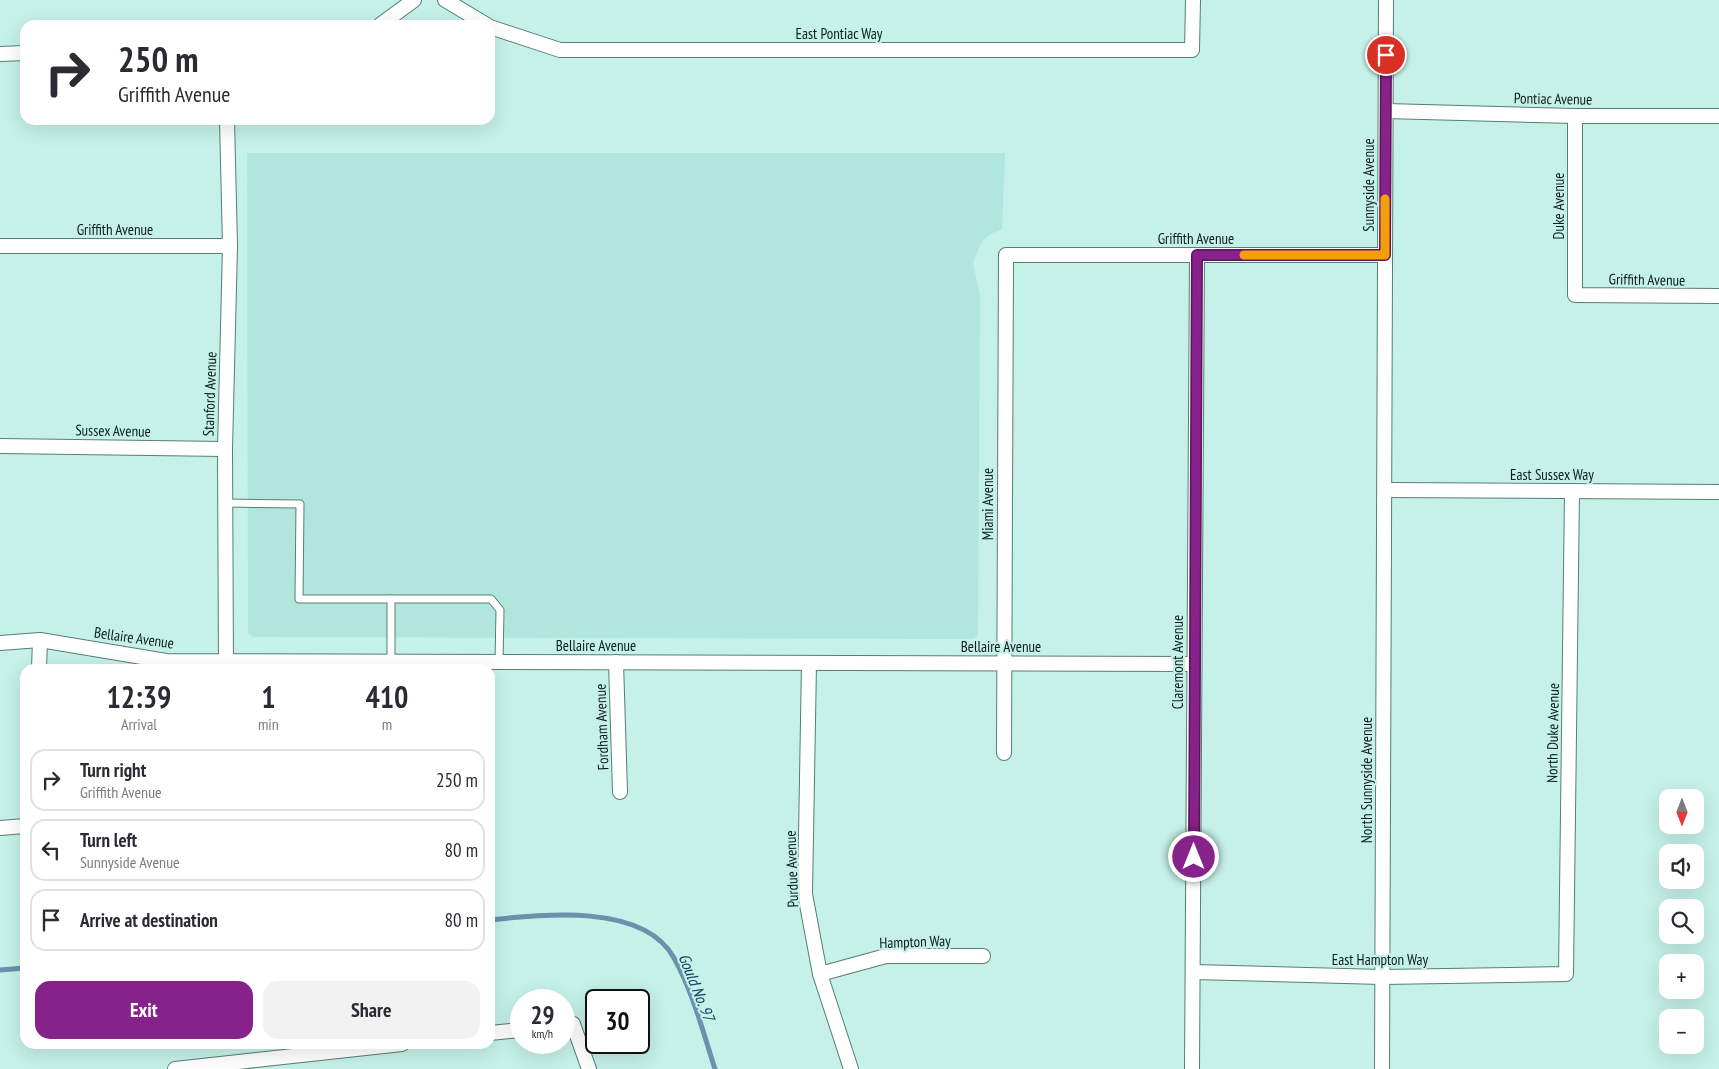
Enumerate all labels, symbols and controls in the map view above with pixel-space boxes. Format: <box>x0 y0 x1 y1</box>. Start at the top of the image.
street label: East Pontiac Way <box>796 24 883 43</box>
pin <box>1365 34 1407 76</box>
text: 250 m <box>118 36 199 82</box>
icon: right <box>35 40 100 105</box>
icon: arrive <box>1372 41 1400 69</box>
text: Griffith Avenue <box>118 80 230 108</box>
street label: Pontiac Avenue <box>1514 88 1592 109</box>
street label: Sunnyside Avenue <box>1359 138 1378 232</box>
street label: Duke Avenue <box>1549 173 1568 239</box>
street label: Griffith Avenue <box>77 220 153 239</box>
street label: Griffith Avenue <box>1158 229 1234 248</box>
street label: Griffith Avenue <box>1609 269 1685 290</box>
street label: Stanford Avenue <box>199 351 220 437</box>
street label: Sussex Avenue <box>75 420 151 441</box>
street label: East Sussex Way <box>1510 465 1594 484</box>
street label: Miami Avenue <box>978 468 997 540</box>
street label: Claremont Avenue <box>1168 615 1187 709</box>
street label: Bellaire Avenue <box>93 622 175 653</box>
street label: Bellaire Avenue <box>556 636 636 655</box>
street label: Bellaire Avenue <box>961 637 1041 656</box>
text: 12:39 <box>107 677 171 716</box>
text: 1 <box>261 677 276 716</box>
text: 410 <box>365 677 408 716</box>
street label: North Duke Avenue <box>1542 683 1563 783</box>
street label: Fordham Avenue <box>590 684 613 771</box>
text: Arrival <box>121 714 157 734</box>
text: min <box>258 714 279 734</box>
text: m <box>382 714 392 734</box>
street label: North Sunnyside Avenue <box>1357 717 1376 843</box>
text: Turn right <box>80 758 146 782</box>
icon: right <box>37 766 65 794</box>
text: 250 m <box>436 768 478 792</box>
text: Griffith Avenue <box>80 782 162 802</box>
north arrow <box>1659 789 1704 834</box>
map controls <box>1659 789 1704 1054</box>
text: Turn left <box>80 828 137 852</box>
street label: Purdue Avenue <box>781 830 802 908</box>
position arrow <box>1167 830 1219 882</box>
icon: left <box>37 836 65 864</box>
text: 80 m <box>445 838 478 862</box>
button: sound <box>1659 844 1704 889</box>
text: Sunnyside Avenue <box>80 852 180 872</box>
button: search <box>1659 899 1704 944</box>
icon: arrive <box>37 906 65 934</box>
text: Arrive at destination <box>80 908 218 932</box>
text: 80 m <box>445 908 478 932</box>
street label: Hampton Way <box>879 931 951 952</box>
water label: Gould No. 97 <box>674 950 721 1026</box>
street label: East Hampton Way <box>1332 950 1429 969</box>
button: + <box>1659 954 1704 999</box>
button: Exit <box>35 981 253 1039</box>
button: Share <box>263 981 480 1039</box>
speed limit sign: 30 <box>585 989 650 1054</box>
text: 29 <box>531 999 554 1031</box>
button: − <box>1659 1009 1704 1054</box>
text: km/h <box>532 1026 553 1041</box>

